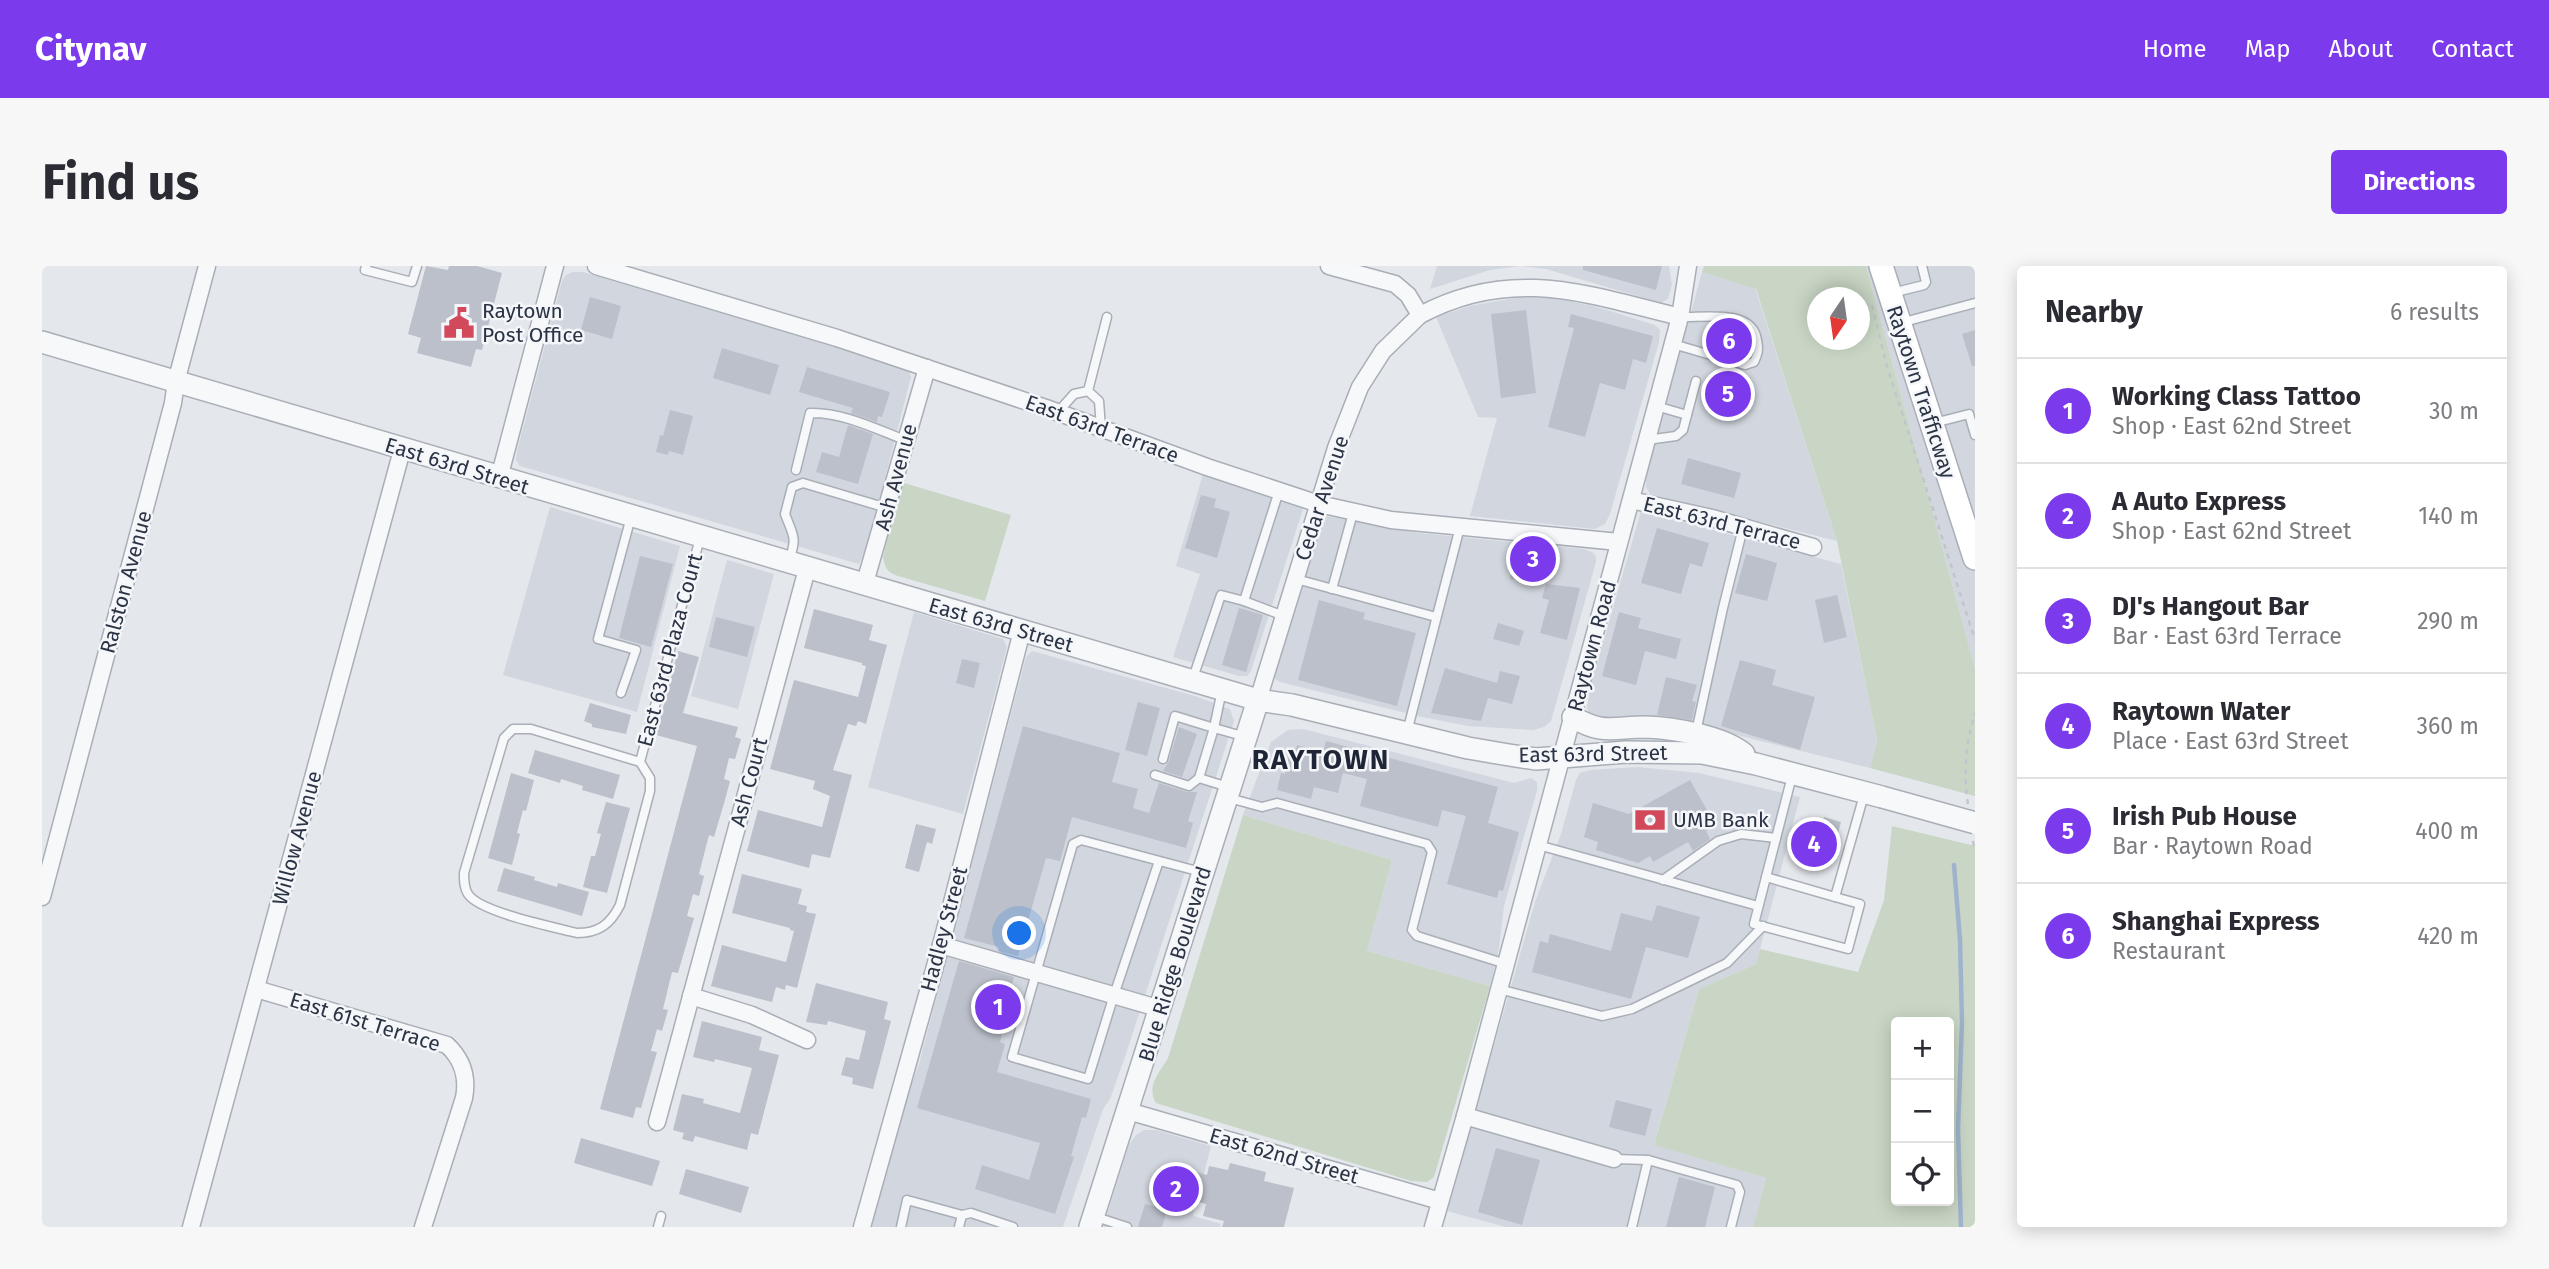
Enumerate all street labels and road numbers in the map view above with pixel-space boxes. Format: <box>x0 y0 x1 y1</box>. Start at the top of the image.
street label: Raytown Trafficway <box>1881 302 1962 483</box>
street label: East 63rd Terrace <box>1022 389 1182 469</box>
street label: Ash Avenue <box>869 421 923 533</box>
street label: East 63rd Street <box>382 432 533 500</box>
street label: Cedar Avenue <box>1290 432 1354 564</box>
street label: East 63rd Terrace <box>1641 491 1803 555</box>
street label: Ralston Avenue <box>94 508 158 656</box>
street label: East 63rd Plaza Court <box>632 550 708 749</box>
street label: Raytown Road <box>1562 578 1622 714</box>
street label: East 63rd Street <box>926 592 1077 658</box>
street label: Ash Court <box>725 734 773 829</box>
street label: East 63rd Street <box>1518 740 1668 768</box>
street label: Willow Avenue <box>267 768 327 908</box>
street label: Hadley Street <box>915 863 973 994</box>
street label: Blue Ridge Boulevard <box>1133 863 1217 1065</box>
street label: East 61st Terrace <box>286 987 444 1057</box>
street label: East 62nd Street <box>1206 1122 1362 1190</box>

